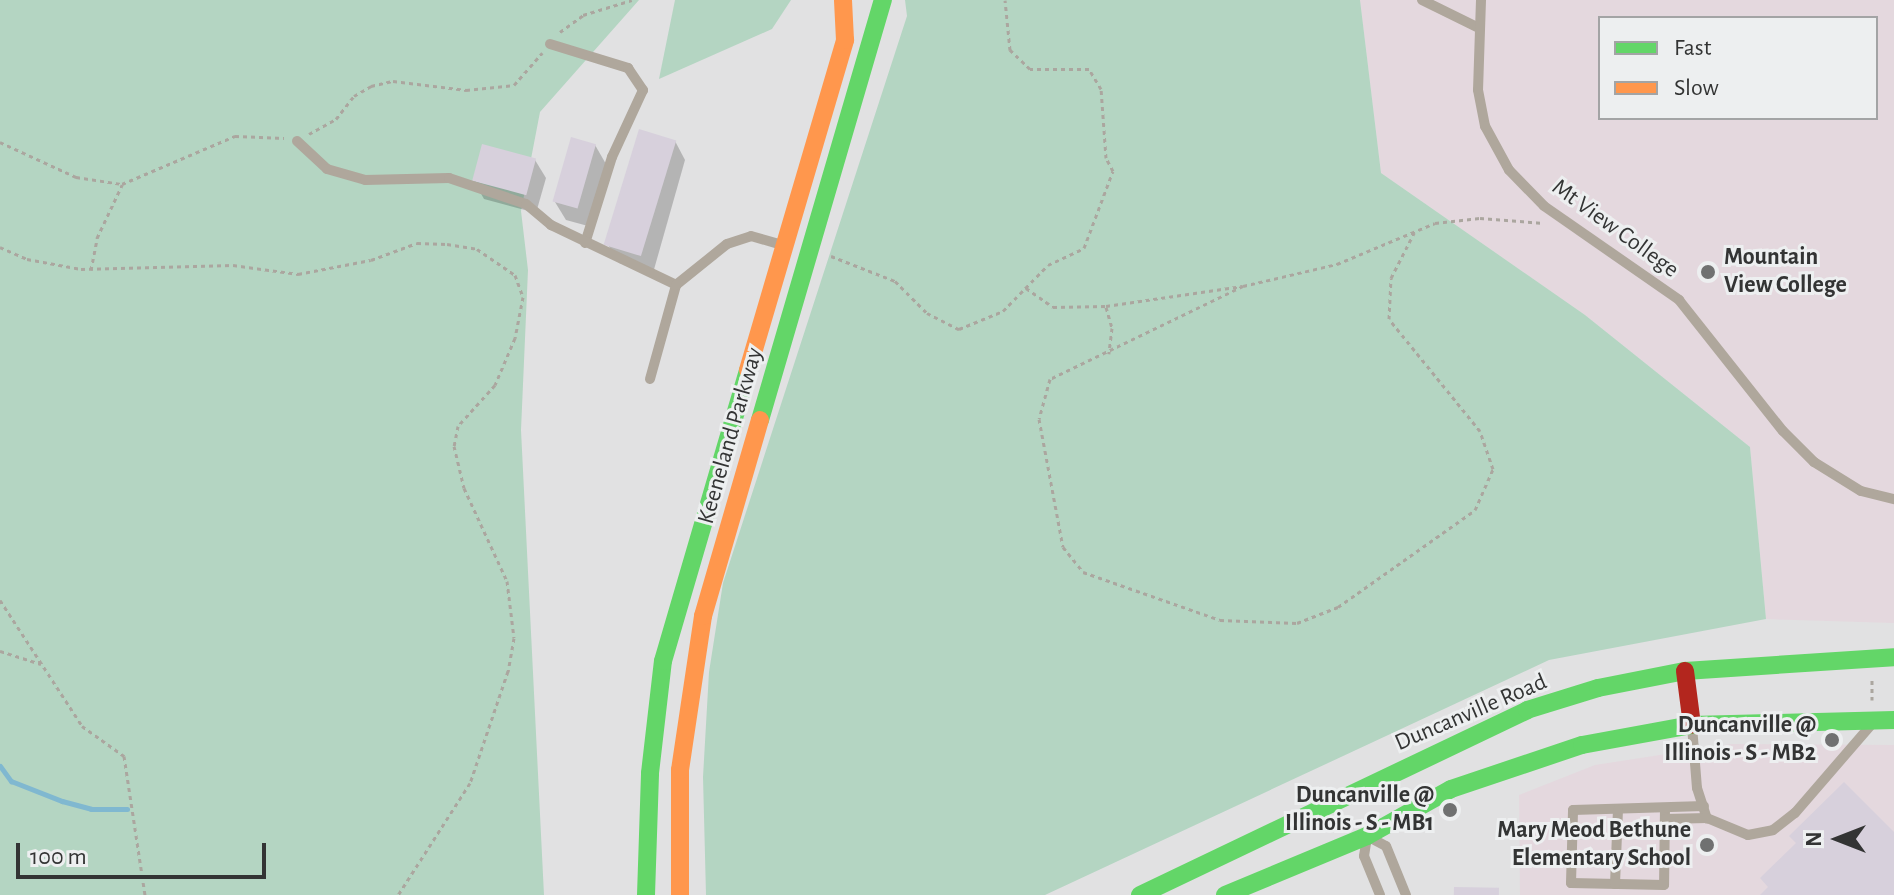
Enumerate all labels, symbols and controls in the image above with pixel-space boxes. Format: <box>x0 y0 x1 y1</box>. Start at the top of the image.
legend <box>1598 16 1878 120</box>
text: Fast <box>1674 36 1711 60</box>
text: Slow <box>1674 76 1719 100</box>
street label: Mt View College <box>1546 173 1684 285</box>
place label: Mountain View College <box>1724 244 1847 300</box>
marker: Mountain View College <box>1699 263 1717 281</box>
street label: Keeneland Parkway <box>692 345 770 527</box>
street label: Duncanville Road <box>1391 668 1551 758</box>
place label: Duncanville @ Illinois - S - MB2 <box>1664 712 1816 768</box>
marker: Duncanville @ Illinois - S - MB2 <box>1823 731 1841 749</box>
place label: Duncanville @ Illinois - S - MB1 <box>1285 782 1434 838</box>
north arrow <box>1798 799 1878 879</box>
marker: Duncanville @ Illinois - S - MB1 <box>1441 801 1459 819</box>
place label: Mary Meod Bethune Elementary School <box>1497 817 1691 873</box>
scale bar <box>20 827 270 877</box>
text: N <box>1803 831 1825 847</box>
marker: Mary Meod Bethune Elementary School <box>1698 836 1716 854</box>
text: 100 m <box>30 845 87 869</box>

